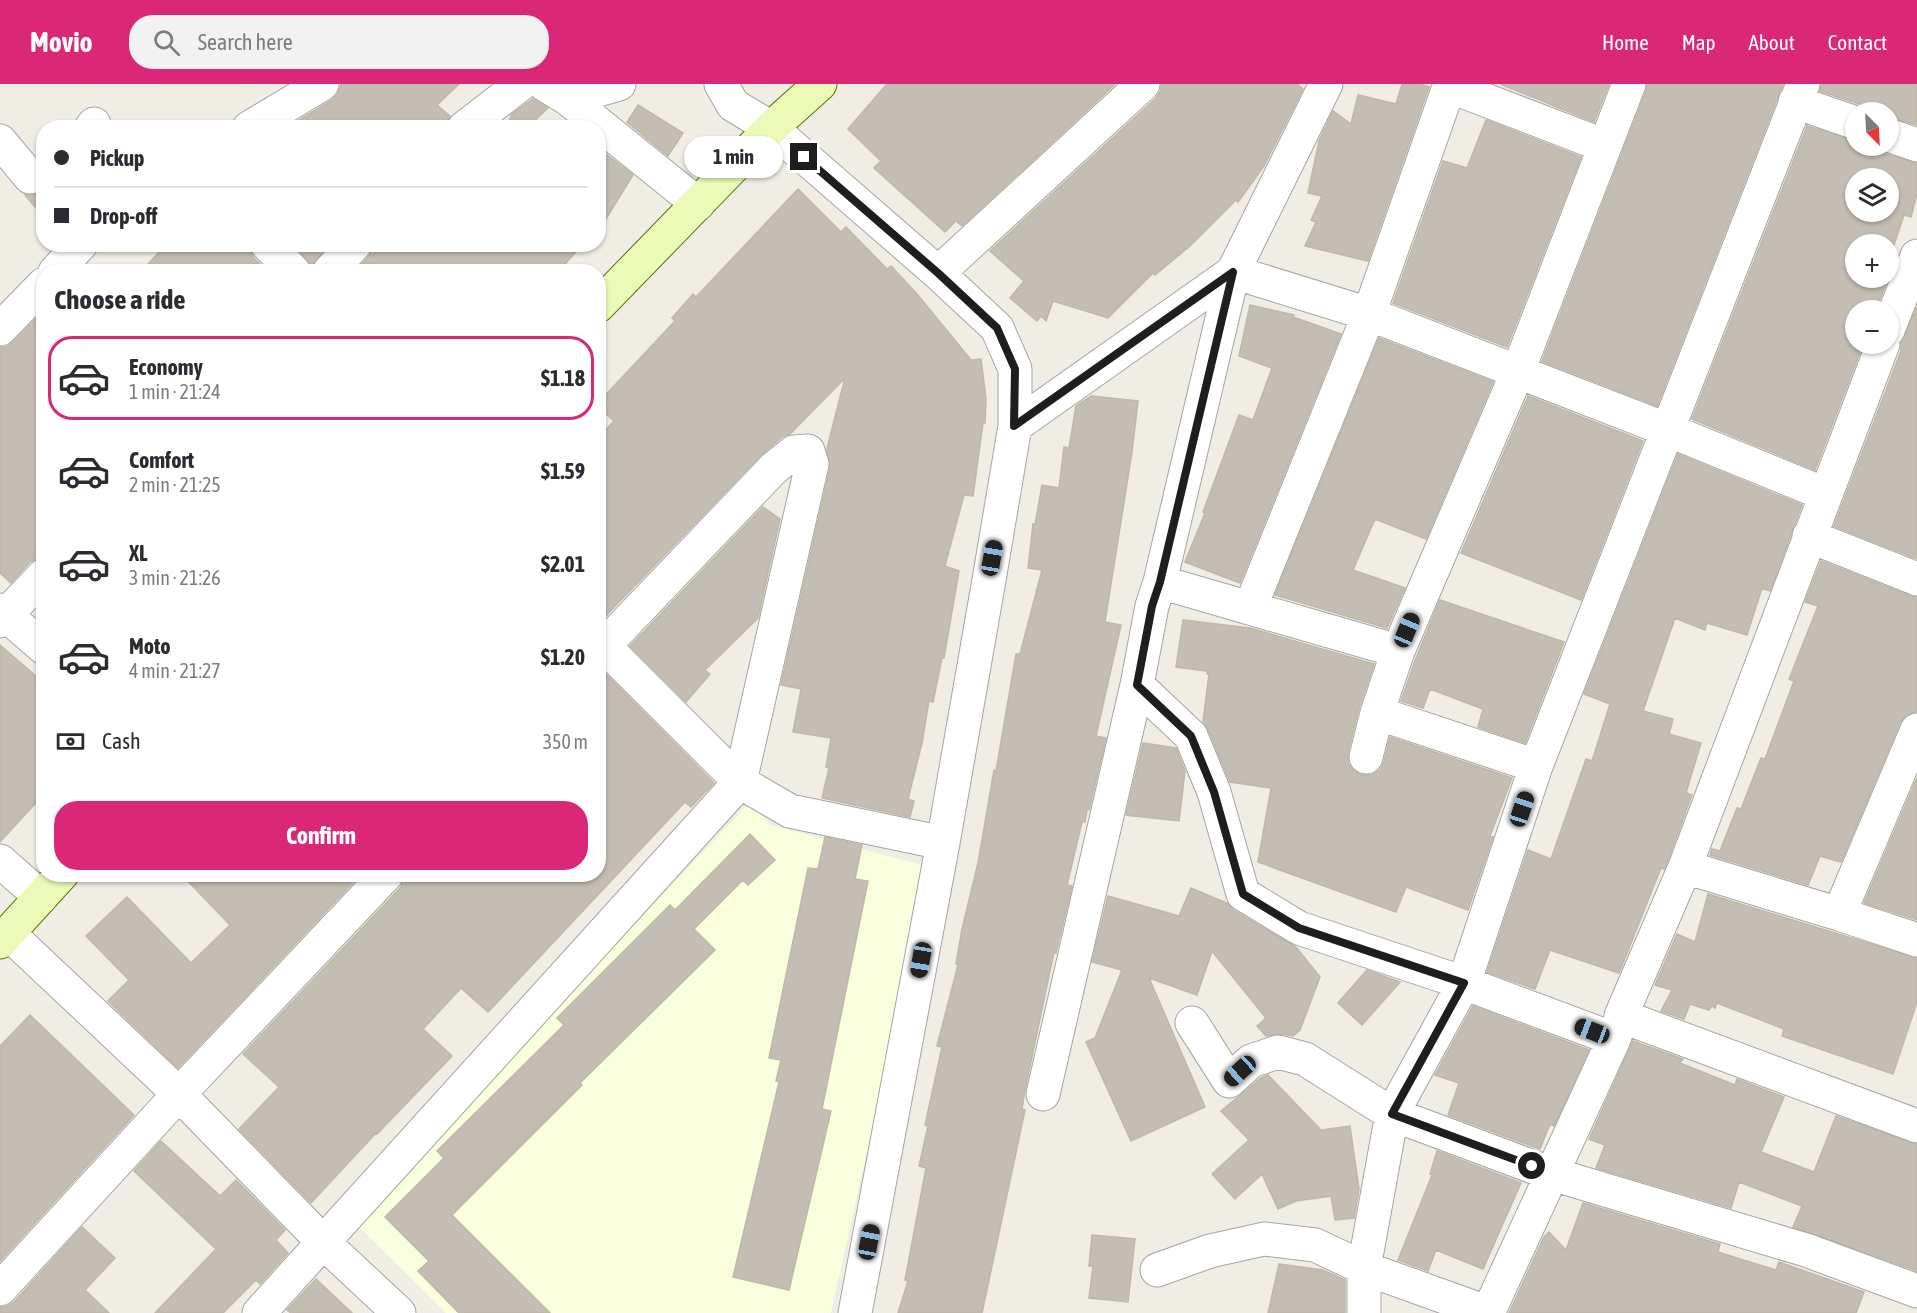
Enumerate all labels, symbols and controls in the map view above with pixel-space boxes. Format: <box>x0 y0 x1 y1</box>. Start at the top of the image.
search box <box>129 15 549 69</box>
text: Movio <box>30 26 93 58</box>
icon: search <box>150 26 183 59</box>
text: Search here <box>198 29 293 55</box>
text: Home <box>1602 30 1649 54</box>
text: Map <box>1682 30 1716 54</box>
text: About <box>1749 30 1795 54</box>
text: Contact <box>1828 30 1887 54</box>
north arrow <box>1845 102 1899 156</box>
map controls <box>1845 102 1899 354</box>
callout: 1 min <box>684 136 783 178</box>
route end <box>790 143 817 170</box>
text: Pickup <box>90 145 145 171</box>
text: 1 min <box>713 145 754 168</box>
button: layers <box>1845 168 1899 222</box>
text: Drop-off <box>90 203 157 229</box>
button: + <box>1845 234 1899 288</box>
text: Choose a ride <box>54 284 186 315</box>
button: − <box>1845 300 1899 354</box>
icon: car <box>57 351 111 405</box>
text: Economy <box>129 354 203 380</box>
text: $1.18 <box>541 365 585 391</box>
text: 1 min · 21:24 <box>129 380 221 403</box>
icon: car <box>57 444 111 498</box>
text: Comfort <box>129 447 194 473</box>
text: $1.59 <box>541 458 585 484</box>
text: 2 min · 21:25 <box>129 473 221 496</box>
icon: car <box>57 537 111 591</box>
car <box>980 539 1004 577</box>
text: XL <box>129 540 147 566</box>
text: $2.01 <box>541 551 585 577</box>
text: 3 min · 21:26 <box>129 566 221 589</box>
car <box>1392 610 1422 650</box>
icon: car <box>57 630 111 684</box>
text: Moto <box>129 633 171 659</box>
text: $1.20 <box>541 644 585 670</box>
text: 4 min · 21:27 <box>129 659 221 682</box>
icon: cash <box>54 725 87 758</box>
text: Cash <box>102 728 141 754</box>
text: 350 m <box>543 730 588 753</box>
car <box>1508 789 1536 829</box>
button: Confirm <box>54 801 588 870</box>
car <box>909 941 933 979</box>
car <box>1572 1016 1612 1046</box>
car <box>1221 1052 1259 1090</box>
route start <box>1518 1152 1545 1179</box>
car <box>857 1223 881 1261</box>

